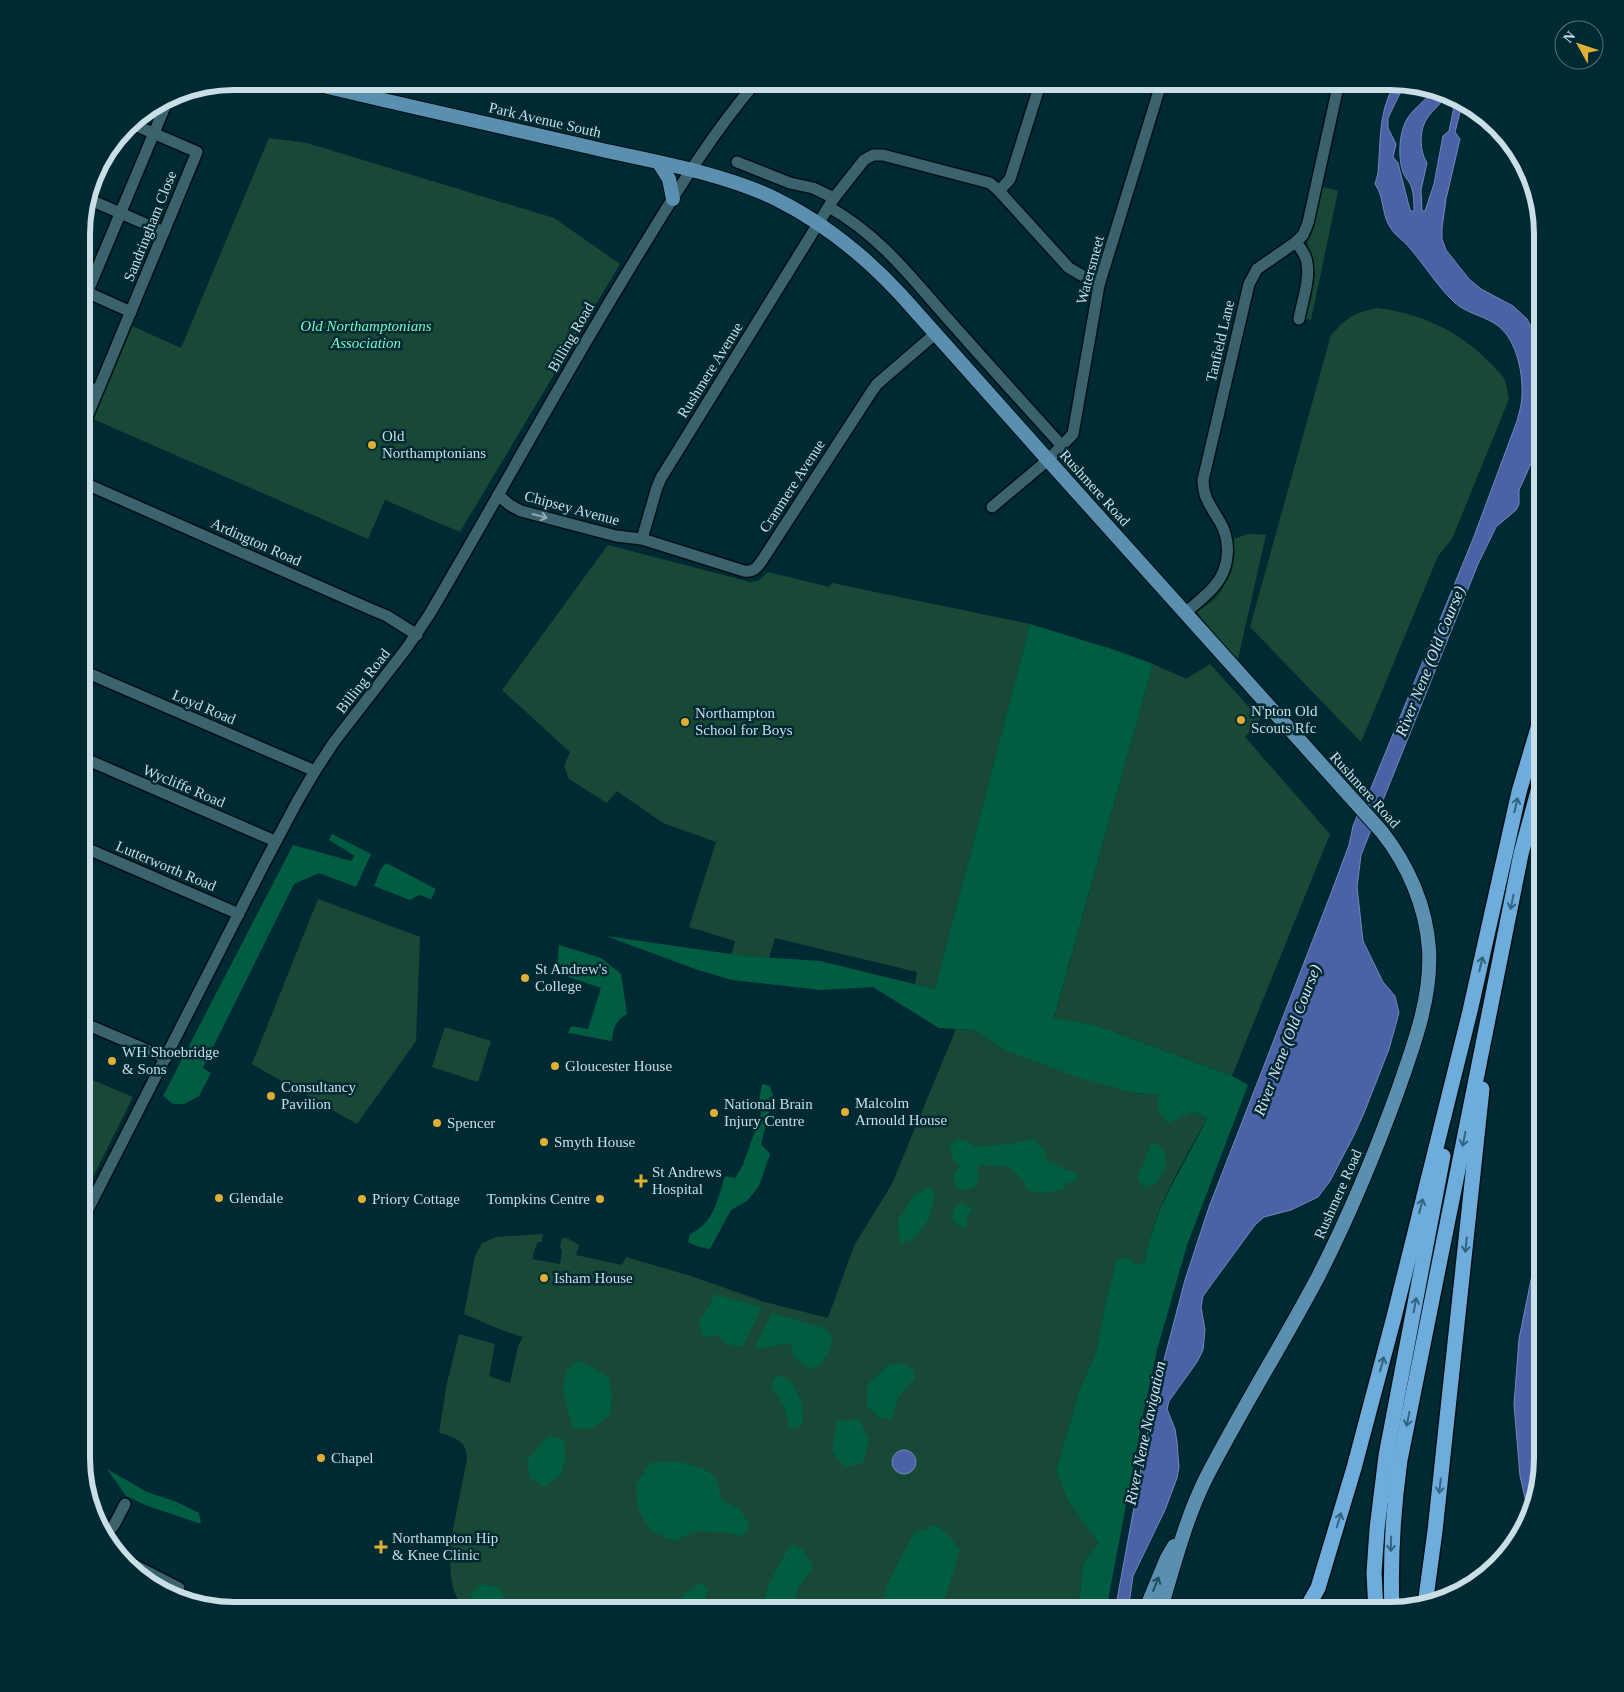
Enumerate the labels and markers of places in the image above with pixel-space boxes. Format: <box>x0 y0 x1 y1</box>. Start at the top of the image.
place label: Old Northamptonians <box>382 428 486 461</box>
marker: Old Northamptonians <box>366 439 378 451</box>
place label: N'pton Old Scouts Rfc <box>1251 703 1318 736</box>
place label: Northampton School for Boys <box>695 705 793 738</box>
marker: N'pton Old Scouts Rfc <box>1235 714 1247 726</box>
marker: Northampton School for Boys <box>679 716 691 728</box>
place label: St Andrew's College <box>535 961 607 994</box>
marker: St Andrew's College <box>519 972 531 984</box>
place label: WH Shoebridge & Sons <box>122 1044 219 1077</box>
marker: WH Shoebridge & Sons <box>106 1055 118 1067</box>
place label: Gloucester House <box>565 1058 672 1074</box>
marker: Gloucester House <box>549 1060 561 1072</box>
place label: Consultancy Pavilion <box>281 1079 356 1112</box>
marker: Consultancy Pavilion <box>265 1090 277 1102</box>
place label: Malcolm Arnould House <box>855 1095 947 1128</box>
place label: National Brain Injury Centre <box>724 1096 813 1129</box>
marker: Malcolm Arnould House <box>839 1106 851 1118</box>
marker: National Brain Injury Centre <box>708 1107 720 1119</box>
place label: Spencer <box>447 1115 495 1131</box>
marker: Spencer <box>431 1117 443 1129</box>
place label: Smyth House <box>554 1134 636 1150</box>
marker: Smyth House <box>538 1136 550 1148</box>
place label: St Andrews Hospital <box>652 1164 722 1197</box>
marker: St Andrews Hospital <box>634 1174 648 1188</box>
place label: Glendale <box>229 1190 283 1206</box>
place label: Priory Cottage <box>372 1191 460 1207</box>
place label: Tompkins Centre <box>486 1191 590 1207</box>
marker: Glendale <box>213 1192 225 1204</box>
marker: Priory Cottage <box>356 1193 368 1205</box>
marker: Tompkins Centre <box>594 1193 606 1205</box>
place label: Isham House <box>554 1270 633 1286</box>
marker: Isham House <box>538 1272 550 1284</box>
place label: Chapel <box>331 1450 374 1466</box>
marker: Chapel <box>315 1452 327 1464</box>
place label: Northampton Hip & Knee Clinic <box>392 1530 498 1563</box>
marker: Northampton Hip & Knee Clinic <box>374 1540 388 1554</box>

